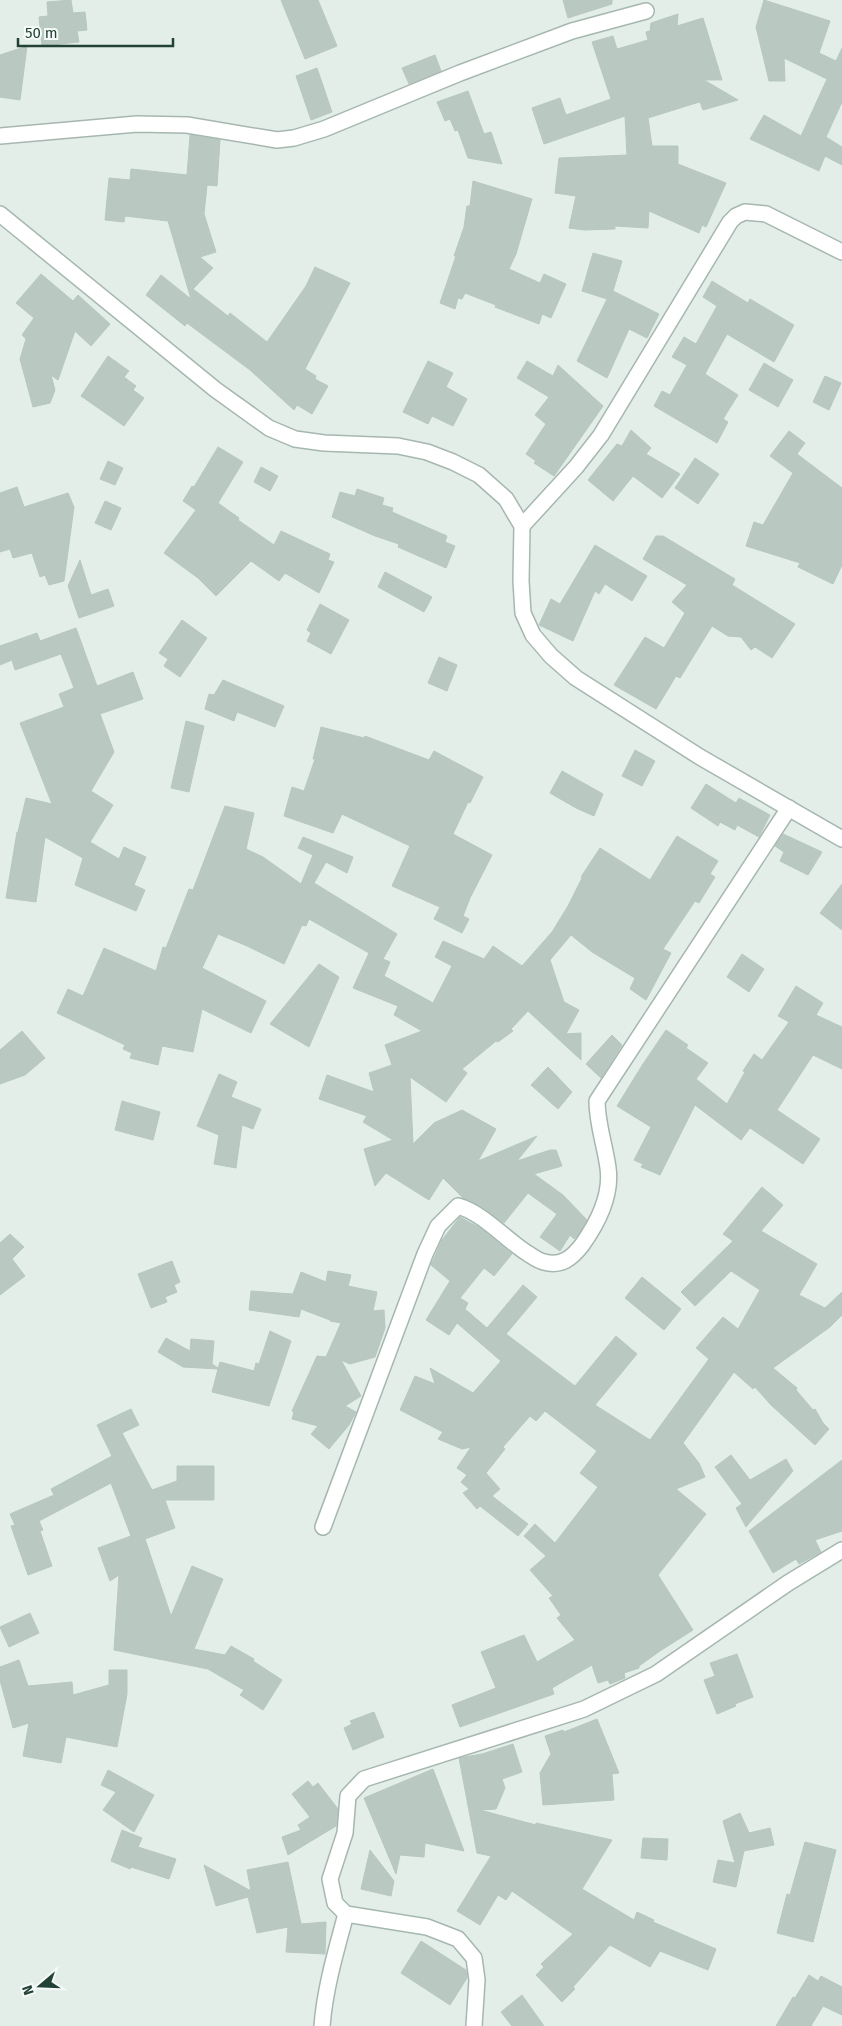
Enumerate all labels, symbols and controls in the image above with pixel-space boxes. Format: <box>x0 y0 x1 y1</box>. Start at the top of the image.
scale bar <box>18 15 172 47</box>
text: 50 m <box>25 24 58 42</box>
north arrow <box>15 1961 65 2011</box>
text: N <box>19 1983 38 1997</box>

